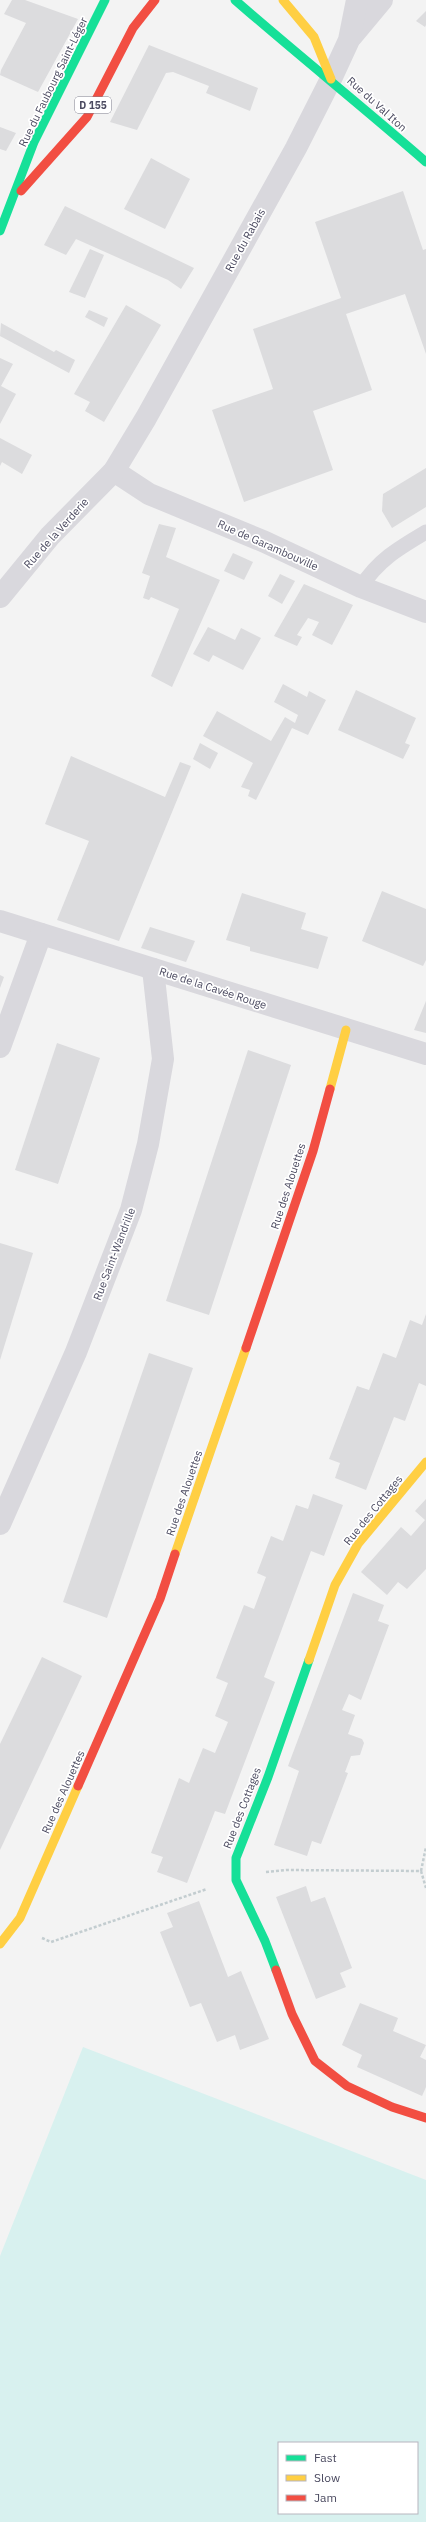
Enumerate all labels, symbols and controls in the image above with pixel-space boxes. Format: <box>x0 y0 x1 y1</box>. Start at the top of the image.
street label: Rue du Faubourg Saint-Léger <box>15 15 91 149</box>
street label: Rue du Val Iton <box>344 74 410 134</box>
road number: D 155 <box>75 97 111 113</box>
street label: Rue du Rabais <box>222 206 268 274</box>
street label: Rue de la Verderie <box>21 495 91 571</box>
street label: Rue de Garambouville <box>215 516 321 574</box>
street label: Rue de la Cavée Rouge <box>158 964 268 1012</box>
street label: Rue des Alouettes <box>267 1141 309 1231</box>
street label: Rue Saint-Wandrille <box>90 1206 138 1302</box>
street label: Rue des Alouettes <box>163 1448 205 1538</box>
street label: Rue des Cottages <box>341 1472 405 1548</box>
street label: Rue des Alouettes <box>38 1748 88 1836</box>
street label: Rue des Cottages <box>220 1765 264 1851</box>
legend <box>278 2442 418 2514</box>
text: Fast <box>314 2450 337 2465</box>
text: Slow <box>314 2470 340 2485</box>
text: Jam <box>314 2490 337 2505</box>

